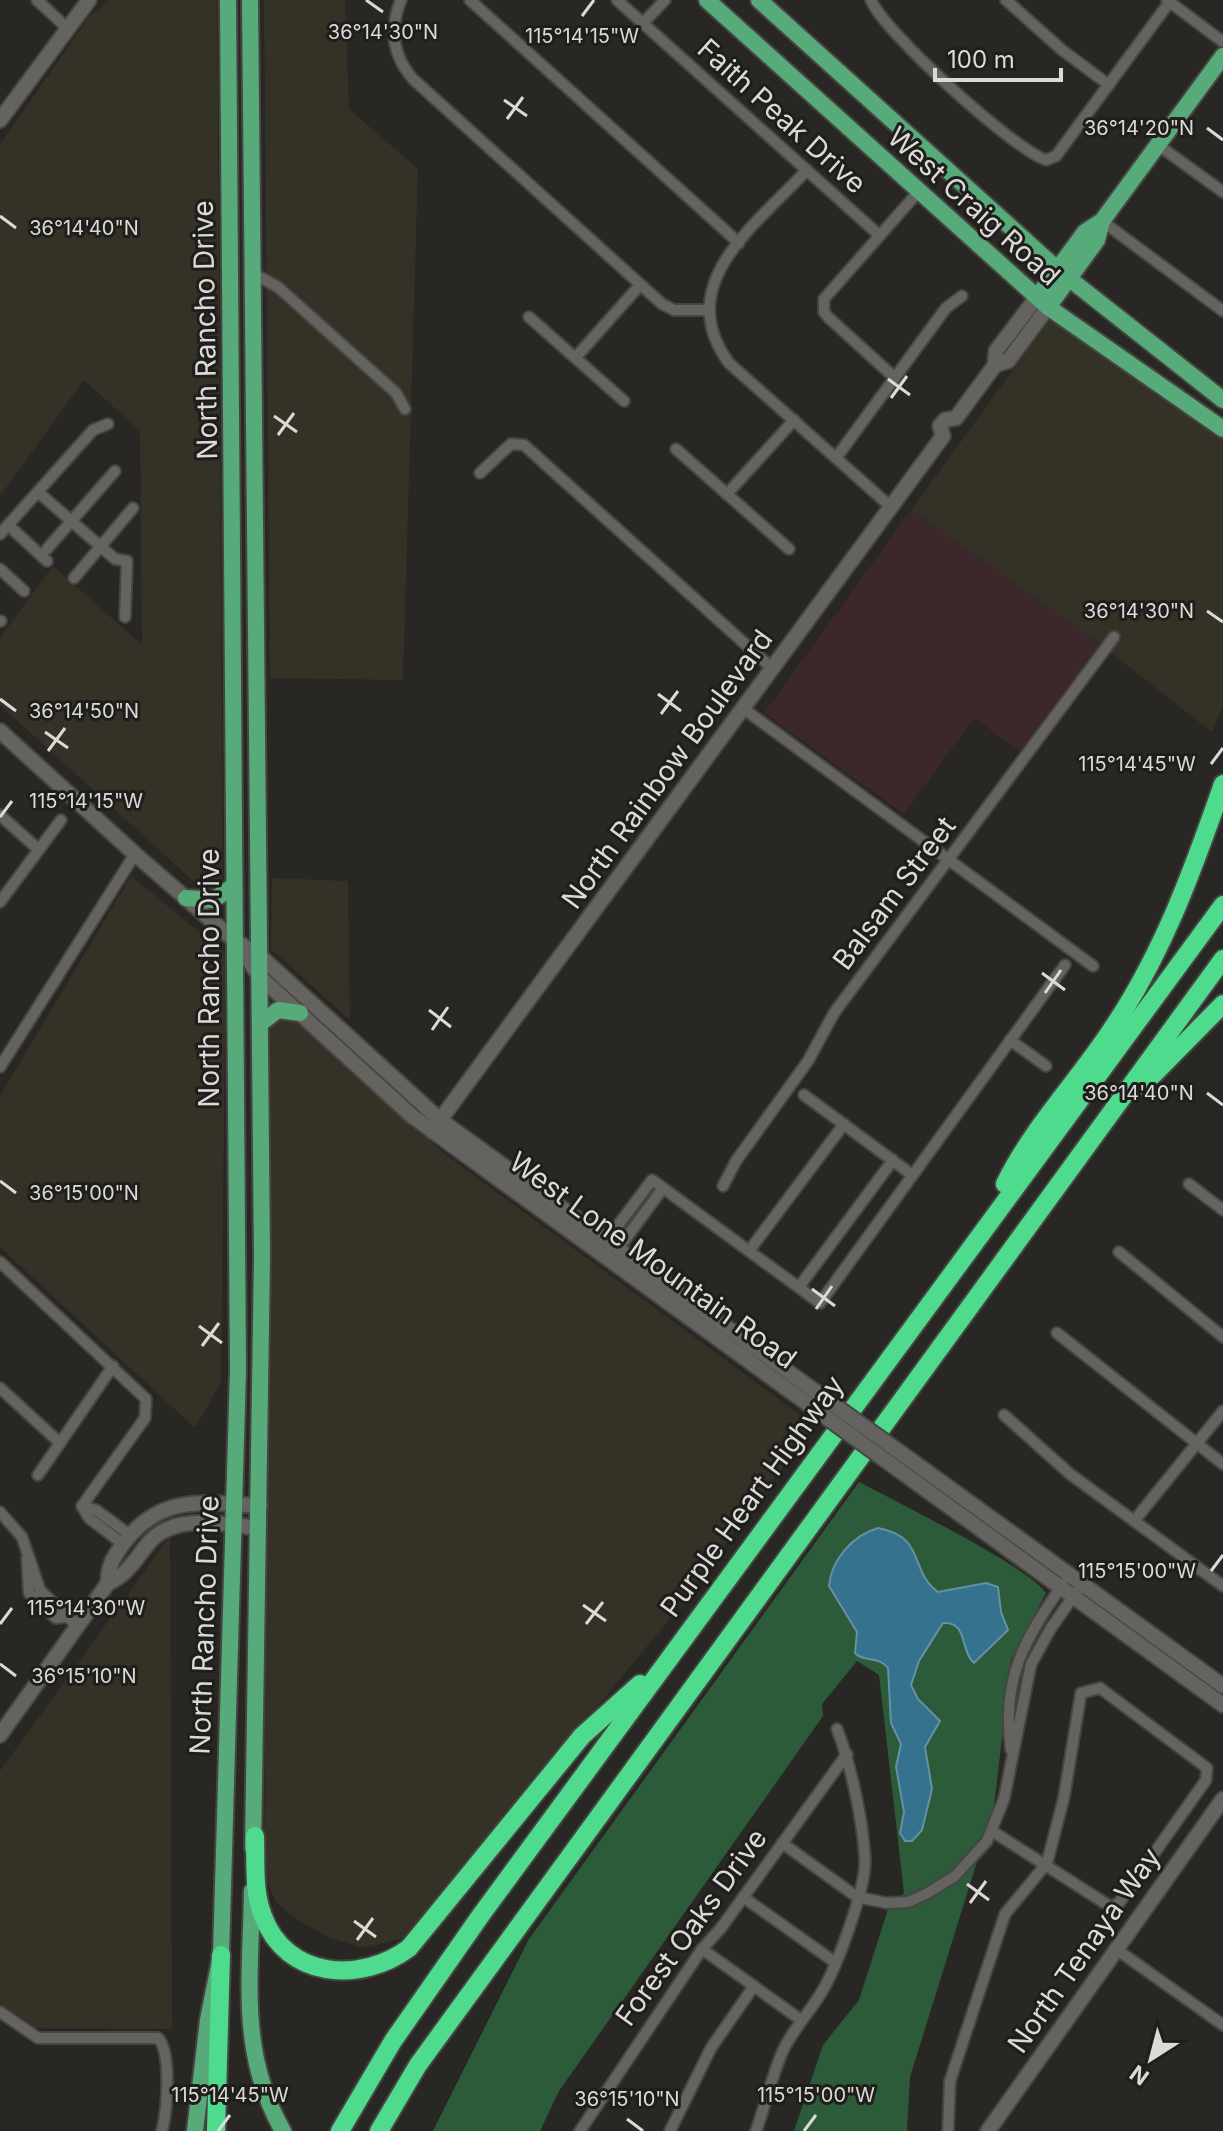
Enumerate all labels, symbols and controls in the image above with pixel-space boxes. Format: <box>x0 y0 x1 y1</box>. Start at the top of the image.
text: 36°14'30"N <box>328 20 438 44</box>
text: 115°14'15"W <box>525 24 639 48</box>
street label: Faith Peak Drive <box>691 32 873 200</box>
scale bar <box>935 32 1061 82</box>
text: 100 m <box>947 45 1015 74</box>
text: 36°14'20"N <box>1084 116 1194 140</box>
street label: West Craig Road <box>881 120 1067 292</box>
street label: North Rancho Drive <box>186 200 224 460</box>
text: 36°14'40"N <box>29 216 139 240</box>
text: 36°14'30"N <box>1084 599 1194 623</box>
street label: North Rainbow Boulevard <box>554 623 780 915</box>
text: 36°14'50"N <box>29 699 139 723</box>
text: 115°14'45"W <box>1078 752 1196 776</box>
text: 115°14'15"W <box>29 789 143 813</box>
street label: Balsam Street <box>825 810 963 976</box>
street label: North Rancho Drive <box>192 848 226 1108</box>
text: 36°14'40"N <box>1084 1081 1194 1105</box>
street label: West Lone Mountain Road <box>503 1144 803 1376</box>
text: 36°15'00"N <box>29 1181 139 1205</box>
street label: Purple Heart Highway <box>653 1369 851 1623</box>
street label: North Rancho Drive <box>182 1495 226 1755</box>
text: 115°15'00"W <box>1078 1559 1196 1583</box>
text: 115°14'30"W <box>27 1596 146 1620</box>
text: 36°15'10"N <box>31 1664 137 1688</box>
street label: Forest Oaks Drive <box>608 1822 774 2032</box>
street label: North Tenaya Way <box>1000 1841 1168 2059</box>
north arrow <box>1111 2019 1191 2099</box>
text: N <box>1125 2060 1154 2091</box>
text: 115°14'45"W <box>171 2083 289 2107</box>
text: 115°15'00"W <box>757 2083 875 2107</box>
text: 36°15'10"N <box>574 2087 680 2111</box>

